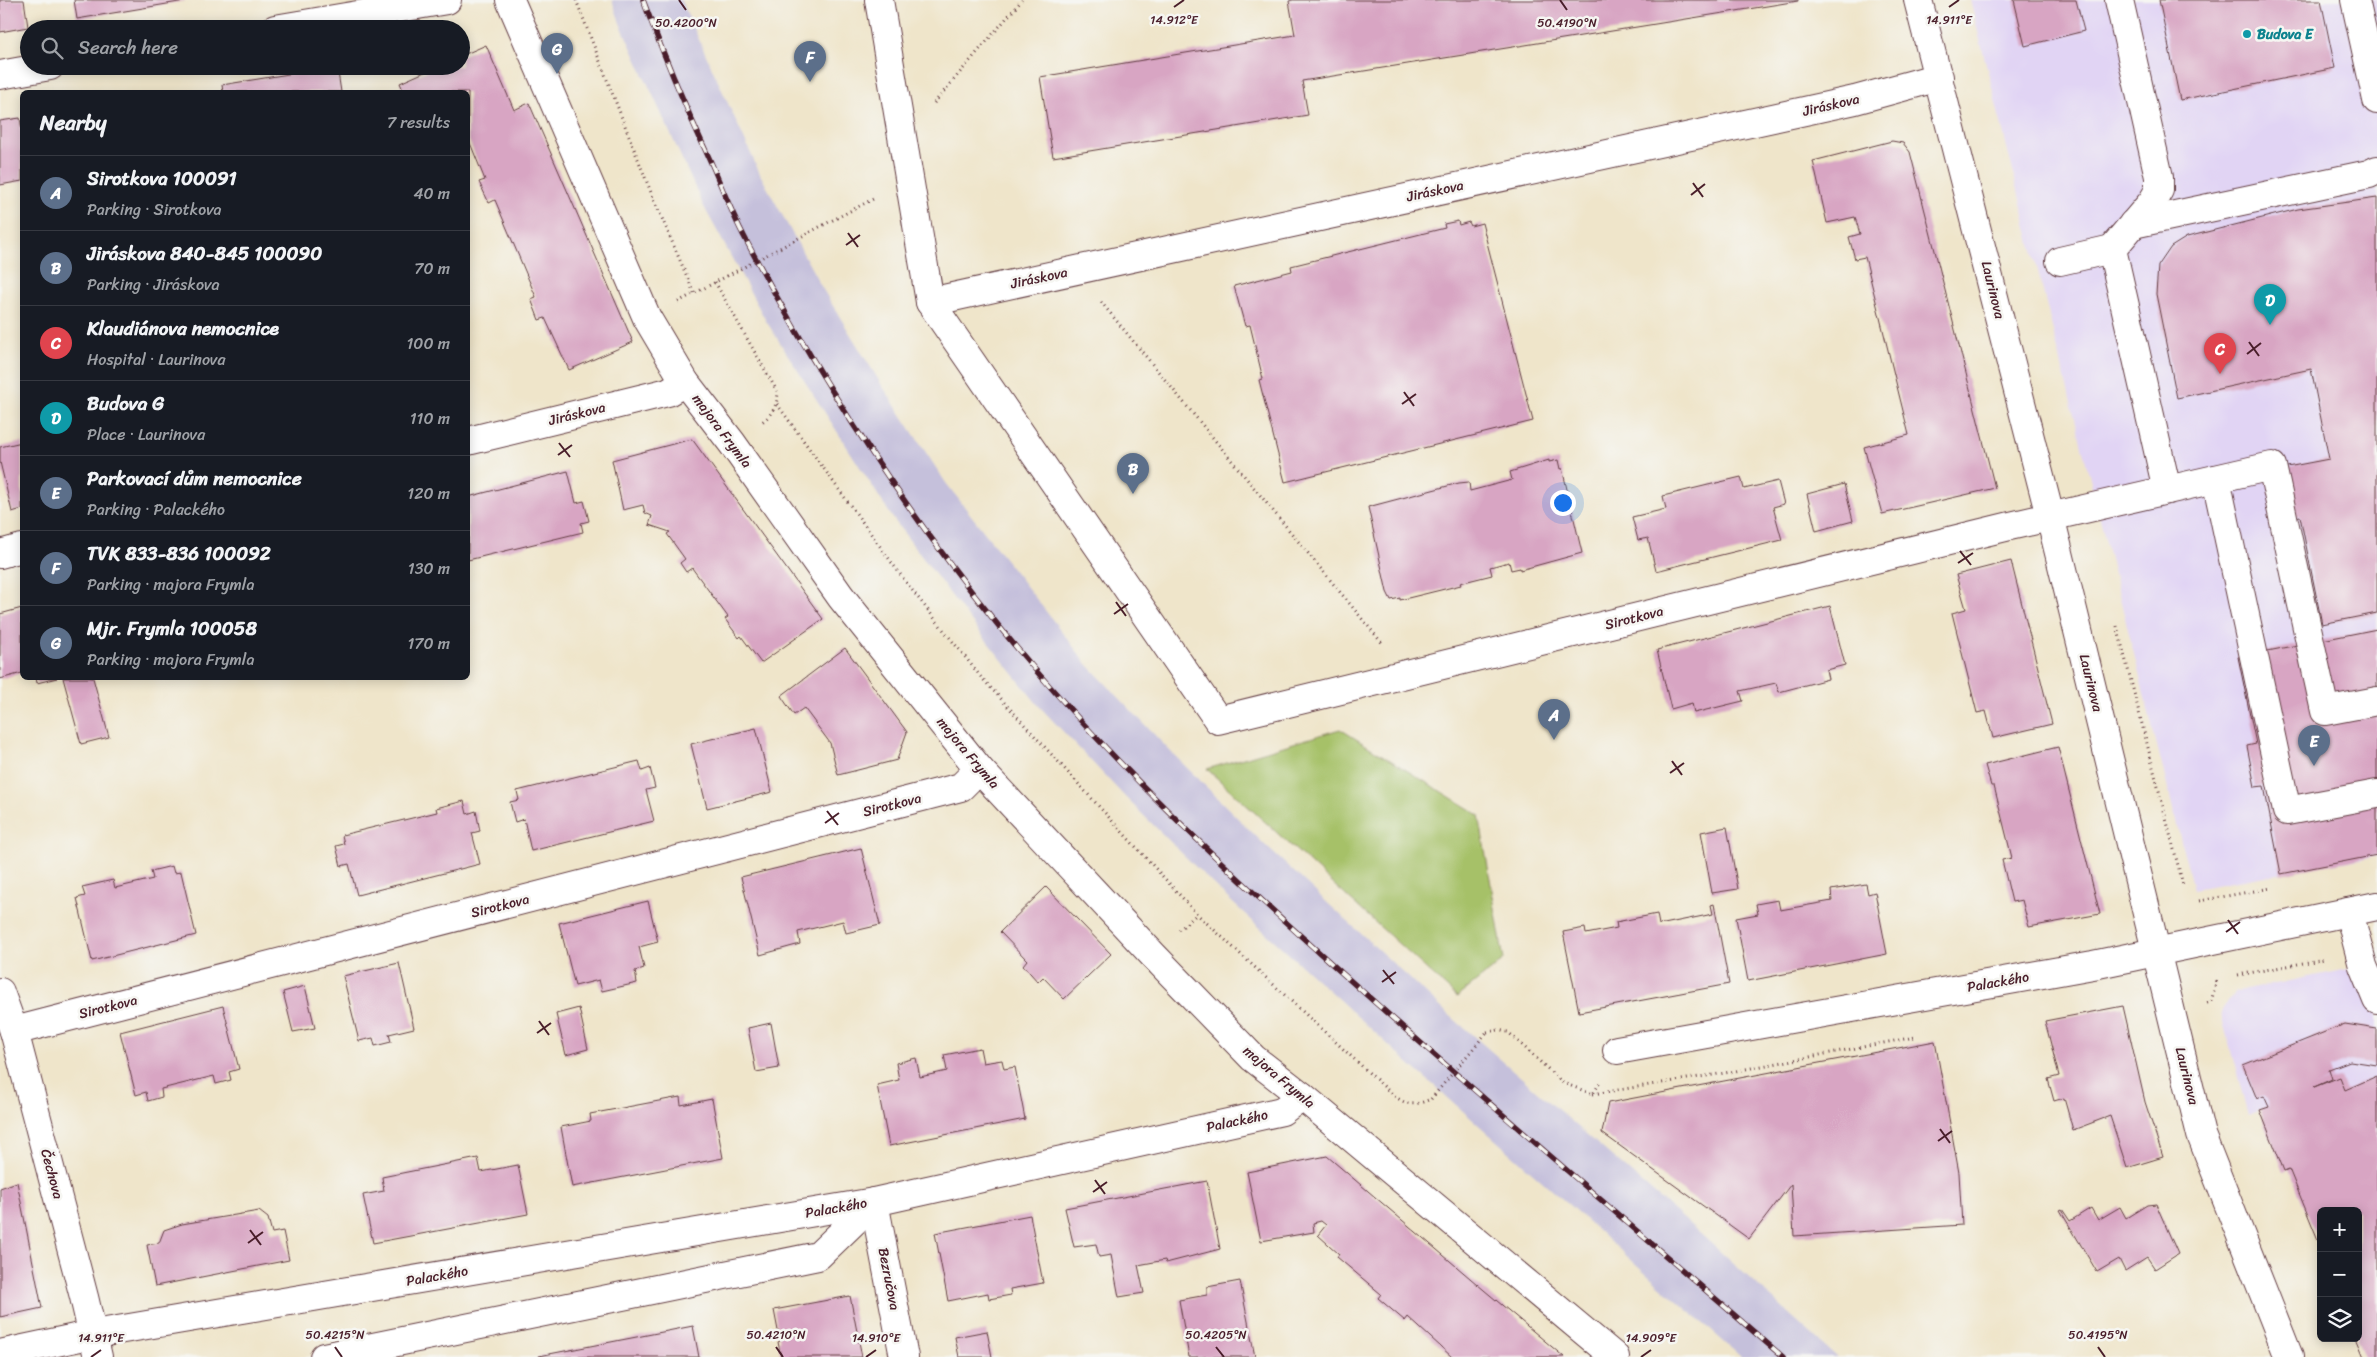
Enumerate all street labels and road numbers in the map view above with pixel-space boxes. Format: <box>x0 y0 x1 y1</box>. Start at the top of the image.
street label: Jiráskova <box>1799 86 1862 124</box>
street label: Jiráskova <box>1403 173 1466 209</box>
street label: Laurinova <box>1974 258 2012 322</box>
street label: Jiráskova <box>1007 260 1070 296</box>
street label: majora Frymla <box>685 388 759 474</box>
street label: Jiráskova <box>545 395 608 433</box>
street label: Sirotkova <box>1602 599 1666 637</box>
street label: Laurinova <box>2072 651 2110 715</box>
street label: majora Frymla <box>930 711 1006 795</box>
street label: Sirotkova <box>860 786 924 824</box>
street label: Sirotkova <box>468 887 532 925</box>
street label: Palackého <box>1965 964 2031 1000</box>
street label: Sirotkova <box>76 988 140 1026</box>
street label: majora Frymla <box>1237 1039 1321 1115</box>
street label: Laurinova <box>2168 1044 2206 1108</box>
street label: Palackého <box>1204 1102 1270 1140</box>
street label: Čechova <box>33 1146 71 1202</box>
street label: Palackého <box>803 1190 869 1226</box>
street label: Bezručova <box>871 1246 907 1312</box>
street label: Palackého <box>404 1258 470 1294</box>

